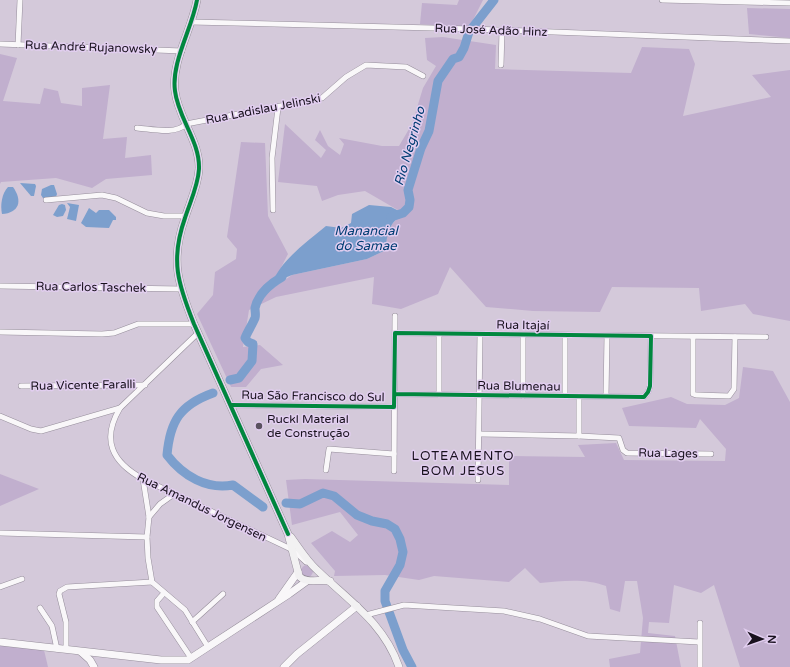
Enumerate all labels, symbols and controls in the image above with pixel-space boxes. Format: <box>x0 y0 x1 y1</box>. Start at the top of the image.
street label: Rua José Adão Hinz <box>434 21 548 39</box>
street label: Rua André Rujanowsky <box>25 38 158 56</box>
street label: Rua Ladislau Jelinski <box>204 91 322 127</box>
water label: Rio Negrinho <box>391 104 429 188</box>
water label: Manancial do Samae <box>334 223 400 254</box>
street label: Rua Carlos Taschek <box>36 279 147 295</box>
street label: Rua Itajaí <box>496 318 550 332</box>
street label: Rua Vicente Faralli <box>30 377 136 393</box>
street label: Rua Blumenau <box>477 378 561 394</box>
street label: Rua São Francisco do Sul <box>241 388 385 404</box>
place label: Ruckl Material de Construção <box>267 412 350 440</box>
marker: Ruckl Material de Construção <box>254 421 264 431</box>
street label: Rua Lages <box>638 445 698 461</box>
district label: LOTEAMENTO BOM JESUS <box>411 448 515 479</box>
street label: Rua Amandus Jorgensen <box>135 470 269 544</box>
north arrow <box>742 619 782 659</box>
text: N <box>765 635 778 644</box>

